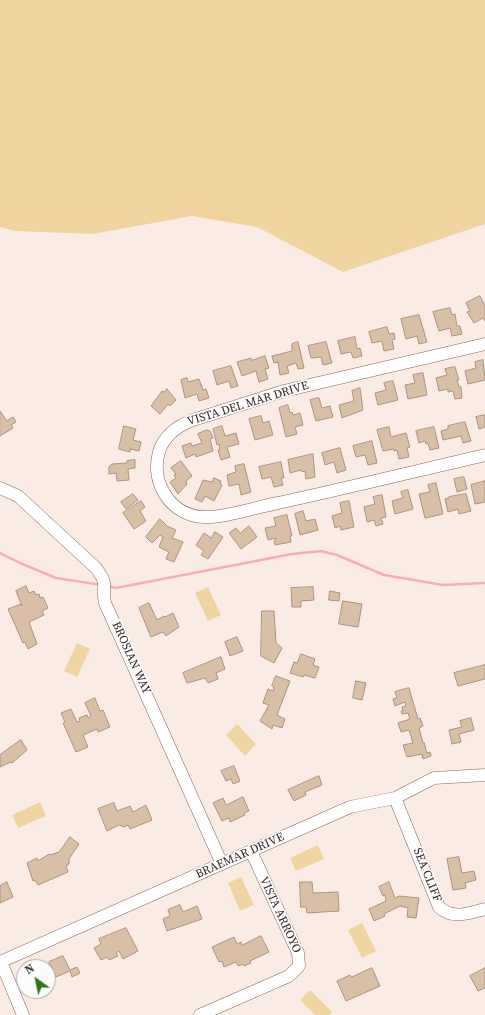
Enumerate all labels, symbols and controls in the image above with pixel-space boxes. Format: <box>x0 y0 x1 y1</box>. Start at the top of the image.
street label: VISTA DEL MAR DRIVE <box>186 379 310 429</box>
street label: BROSIAN WAY <box>109 619 153 697</box>
street label: BRAEMAR DRIVE <box>194 830 286 882</box>
street label: SEA CLIFF <box>410 846 444 904</box>
street label: VISTA ARROYO <box>256 875 304 955</box>
north arrow <box>16 959 56 999</box>
text: N <box>22 961 37 978</box>

